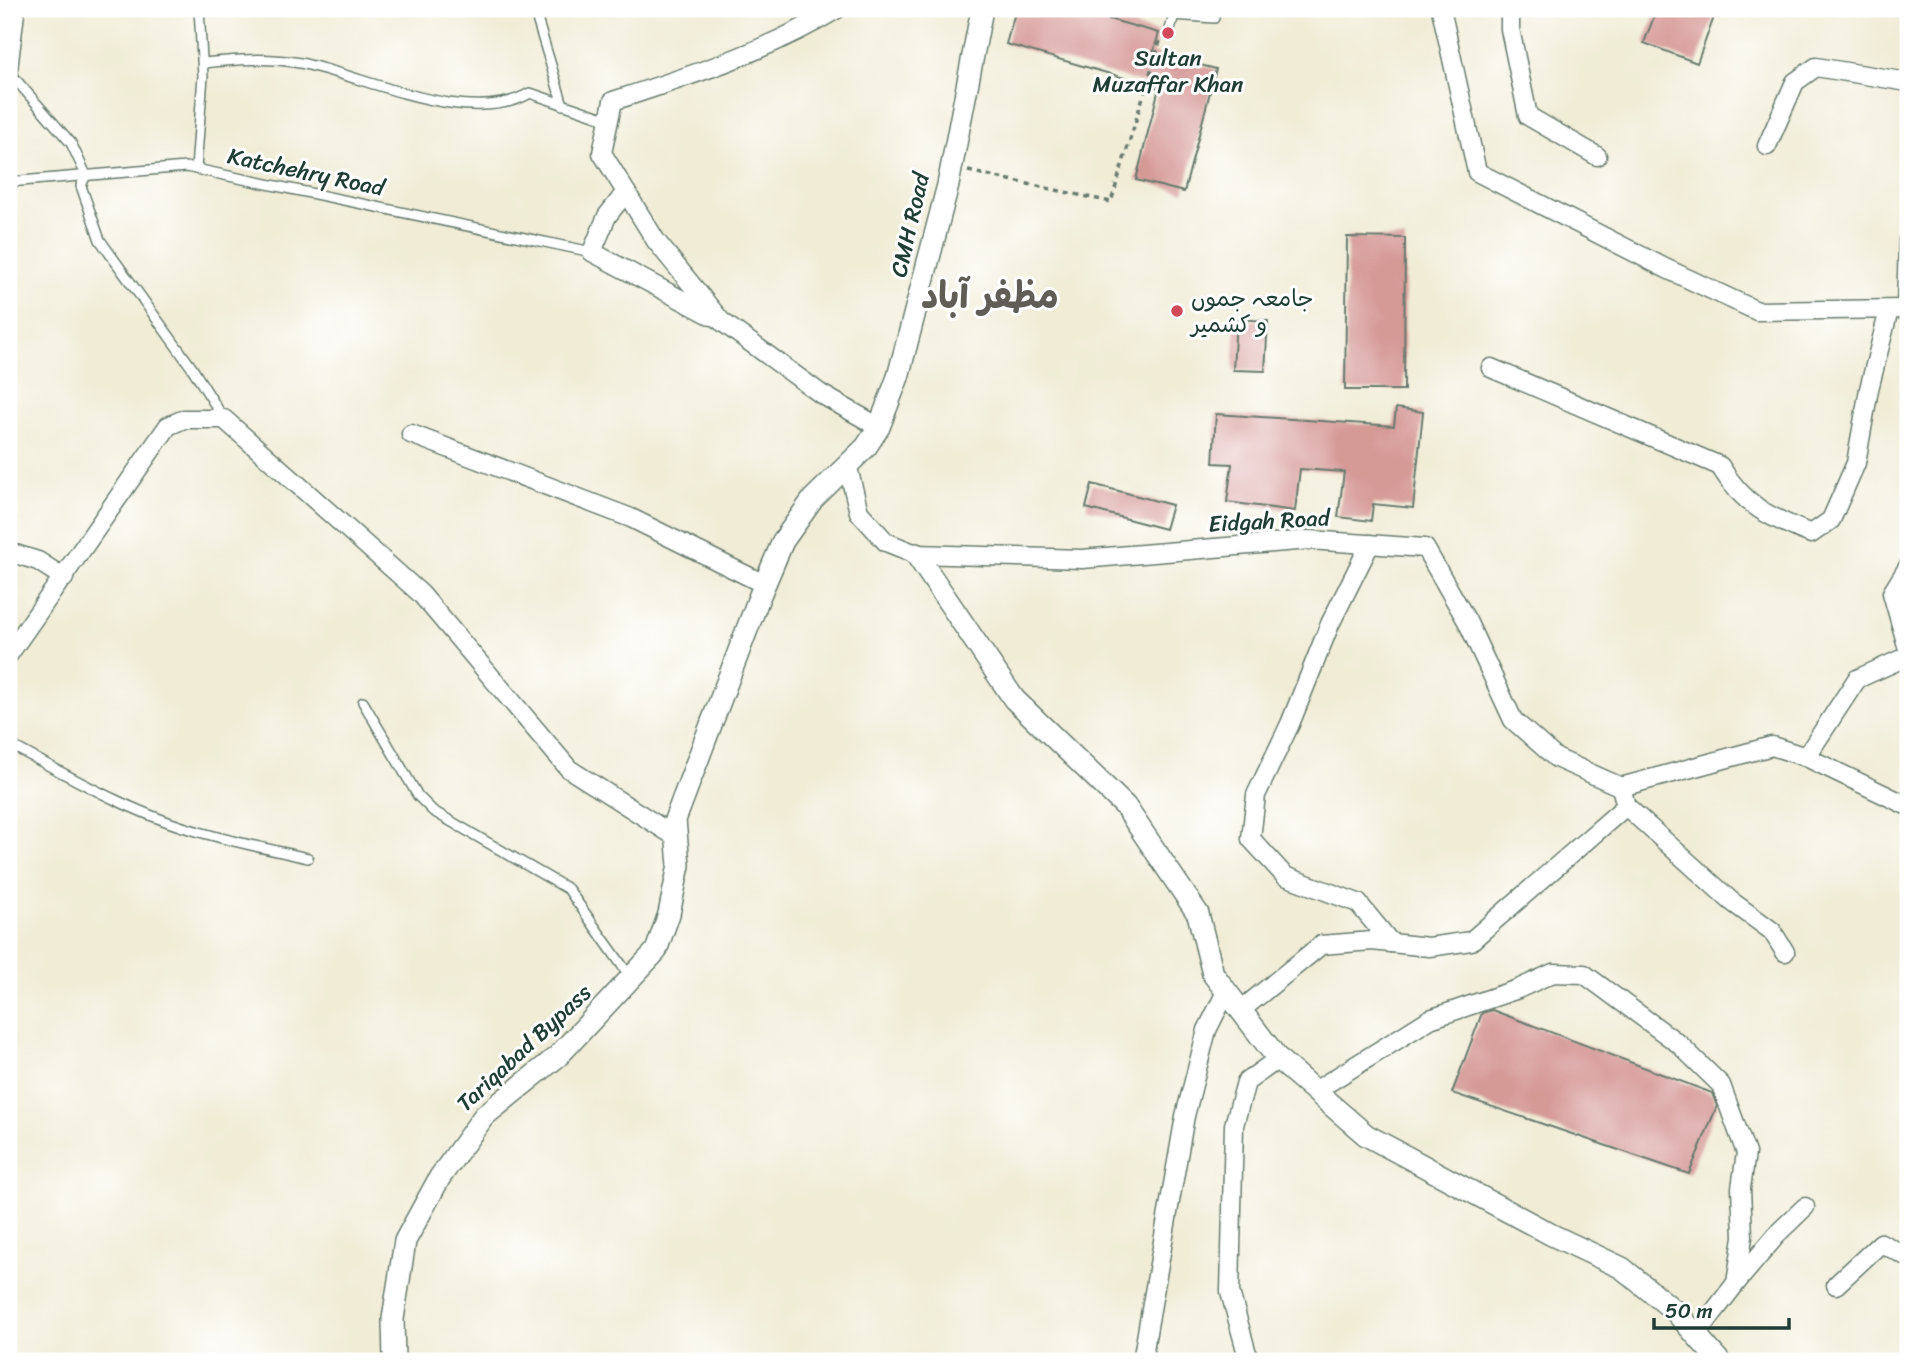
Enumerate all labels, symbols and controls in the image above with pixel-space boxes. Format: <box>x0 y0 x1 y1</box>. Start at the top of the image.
marker: Sultan Muzaffar Khan <box>1160 25 1176 41</box>
place label: Sultan Muzaffar Khan <box>1093 38 1243 105</box>
street label: Katchehry Road <box>224 135 390 209</box>
street label: CMH Road <box>878 167 942 281</box>
district label: مظفر آباد <box>921 263 1059 328</box>
place label: جامعہ جموں و کشمیر <box>1189 278 1313 345</box>
marker: جامعہ جموں و کشمیر <box>1169 303 1185 319</box>
street label: Eidgah Road <box>1207 497 1333 545</box>
street label: Tariqabad Bypass <box>446 973 602 1122</box>
scale bar <box>1654 1286 1789 1330</box>
text: 50 m <box>1665 1292 1713 1330</box>

